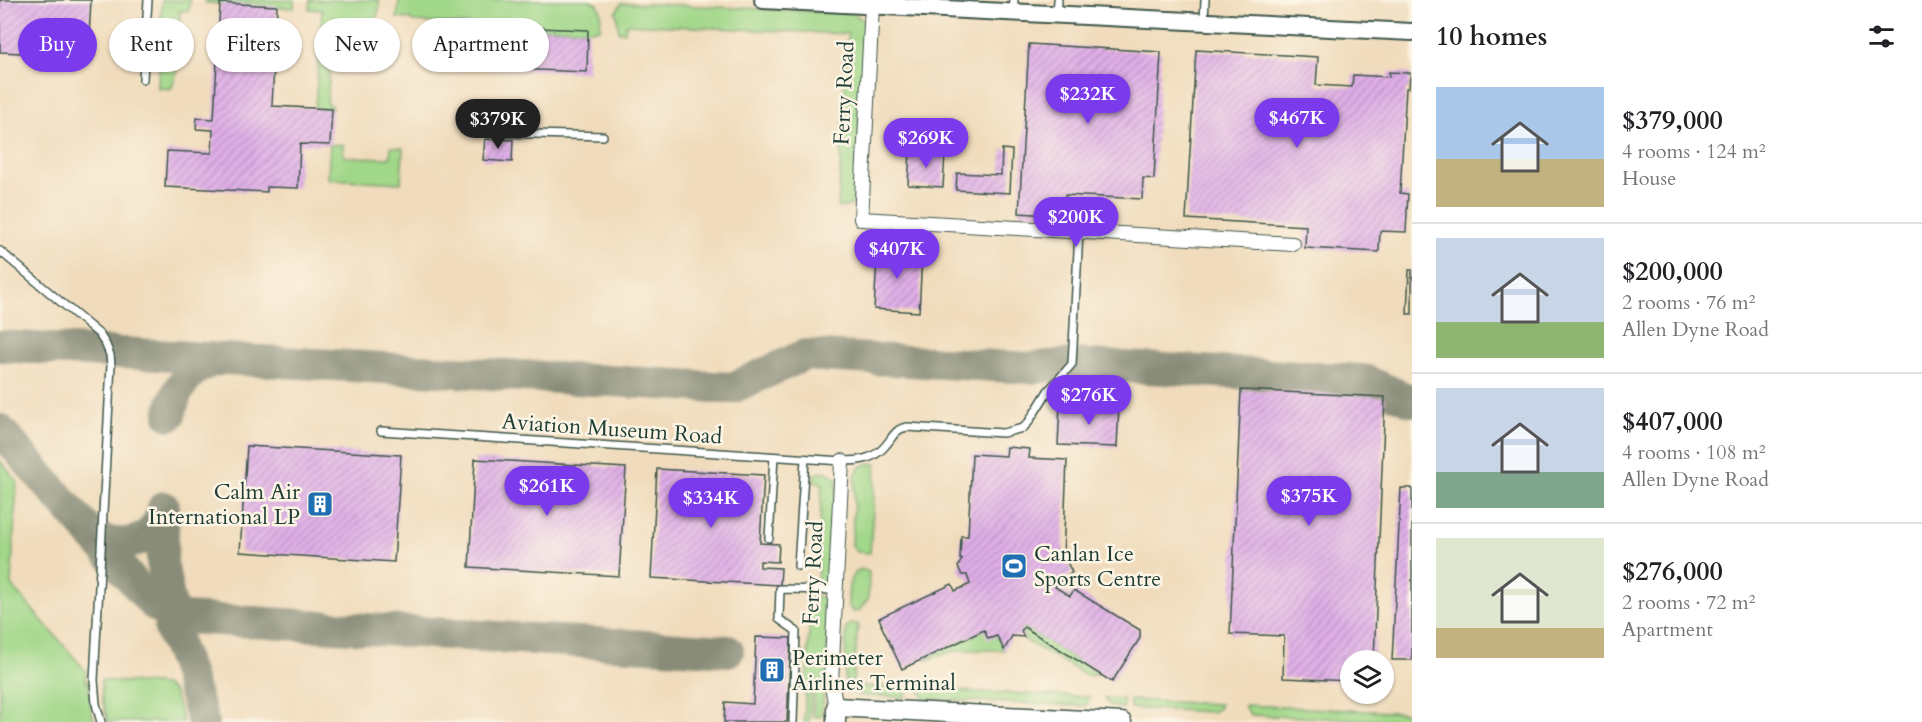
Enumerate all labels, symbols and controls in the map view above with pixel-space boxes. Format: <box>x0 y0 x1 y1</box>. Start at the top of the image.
chip: Buy <box>18 18 97 72</box>
chip: Rent <box>109 18 194 72</box>
chip: Filters <box>206 18 302 72</box>
chip: New <box>314 18 400 72</box>
chip: Apartment <box>412 18 549 72</box>
text: 10 homes <box>1436 19 1547 54</box>
icon: filters <box>1865 20 1898 53</box>
street label: Ferry Road <box>826 40 862 146</box>
pin: $232K <box>1046 74 1130 125</box>
text: $232K <box>1059 80 1117 107</box>
pin: $467K <box>1255 98 1339 149</box>
pin: $379K <box>456 99 540 150</box>
text: $379,000 <box>1622 103 1723 138</box>
text: $467K <box>1268 104 1326 131</box>
text: $379K <box>469 105 527 132</box>
icon: home <box>1484 111 1556 183</box>
pin: $269K <box>884 118 968 169</box>
text: $269K <box>897 124 955 151</box>
text: 4 rooms · 124 m² <box>1622 138 1766 165</box>
text: House <box>1622 165 1676 192</box>
pin: $200K <box>1034 197 1118 248</box>
text: $200K <box>1047 203 1105 230</box>
pin: $407K <box>855 229 939 280</box>
text: $407K <box>868 235 926 262</box>
text: $200,000 <box>1622 254 1723 289</box>
icon: home <box>1484 262 1556 334</box>
text: 2 rooms · 76 m² <box>1622 289 1755 316</box>
text: Allen Dyne Road <box>1622 316 1769 343</box>
pin: $276K <box>1047 375 1131 426</box>
text: $276K <box>1060 381 1118 408</box>
text: $407,000 <box>1622 404 1723 439</box>
street label: Aviation Museum Road <box>501 406 723 452</box>
icon: home <box>1484 412 1556 484</box>
text: 4 rooms · 108 m² <box>1622 439 1766 466</box>
pin: $261K <box>505 466 589 517</box>
text: Allen Dyne Road <box>1622 466 1769 493</box>
text: $261K <box>518 472 576 499</box>
pin: $375K <box>1267 476 1351 527</box>
place label: Calm Air International LP <box>148 477 301 532</box>
pin: $334K <box>669 478 753 529</box>
text: $375K <box>1280 482 1338 509</box>
text: $334K <box>682 484 740 511</box>
building icon: Calm Air International LP <box>305 489 335 519</box>
street label: Ferry Road <box>795 520 831 626</box>
place label: Canlan Ice Sports Centre <box>1034 539 1161 594</box>
sports icon: Canlan Ice Sports Centre <box>999 551 1029 581</box>
text: $276,000 <box>1622 554 1723 589</box>
icon: home <box>1484 562 1556 634</box>
text: 2 rooms · 72 m² <box>1622 589 1755 616</box>
text: Apartment <box>1622 616 1713 643</box>
place label: Perimeter Airlines Terminal <box>792 643 956 698</box>
map controls <box>1340 650 1394 704</box>
button: layers <box>1340 650 1394 704</box>
building icon: Perimeter Airlines Terminal <box>757 655 787 685</box>

